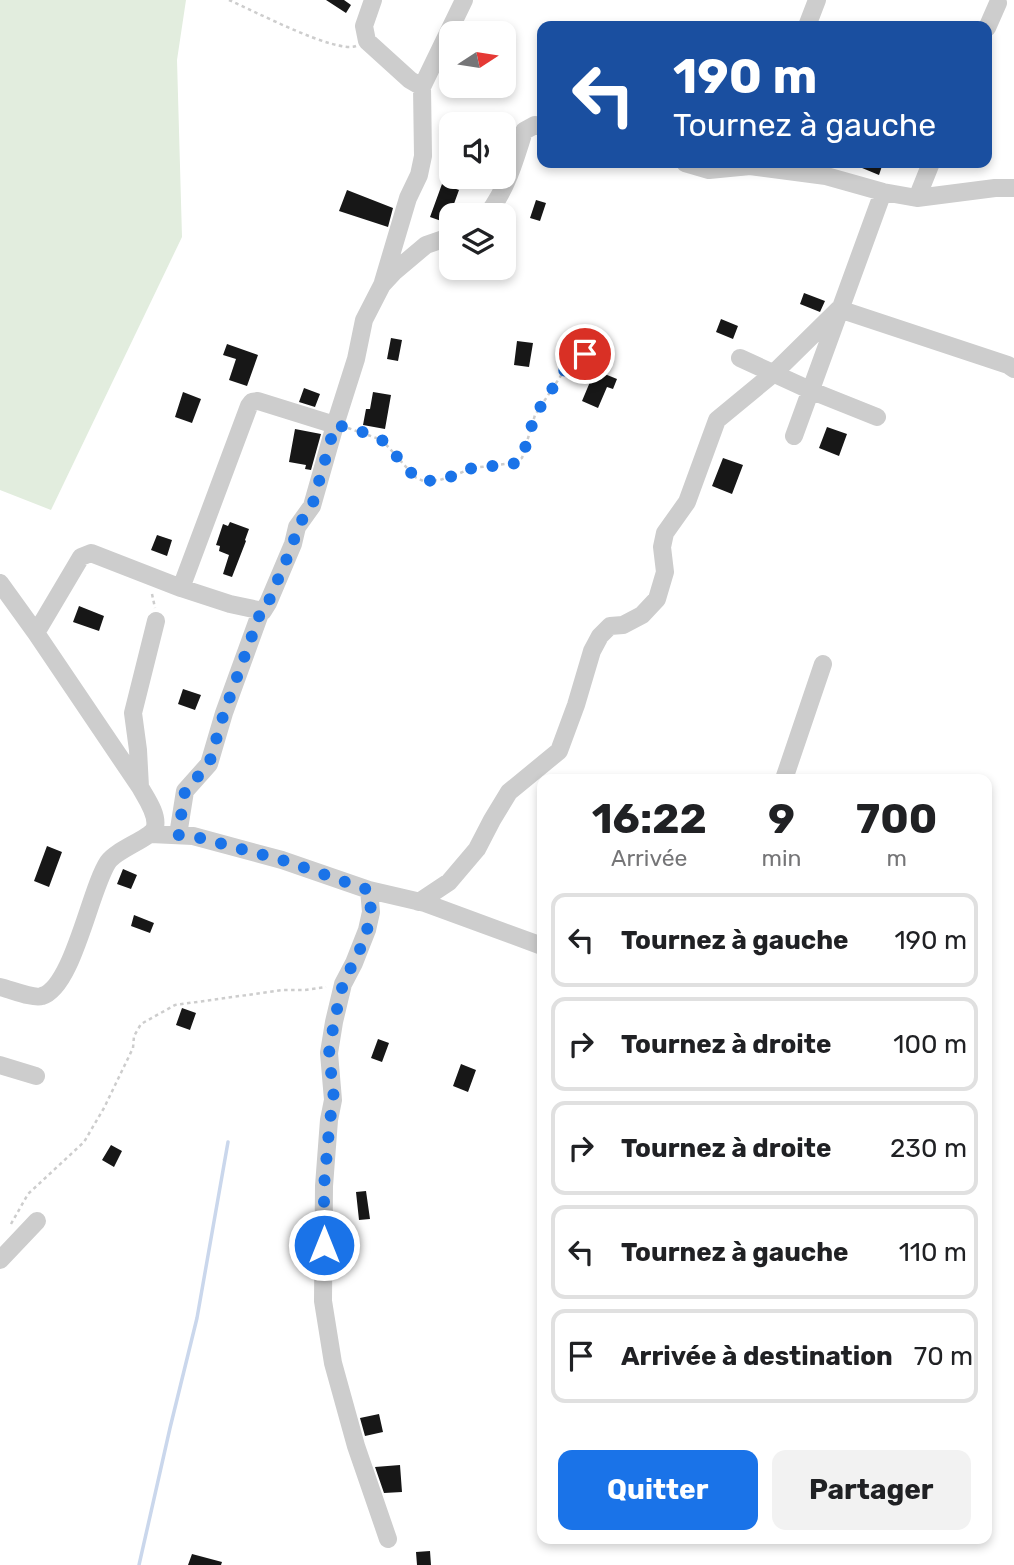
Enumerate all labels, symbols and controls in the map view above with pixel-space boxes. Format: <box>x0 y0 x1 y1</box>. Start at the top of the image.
north arrow <box>439 21 516 98</box>
map controls <box>439 21 516 280</box>
text: 190 m <box>673 47 817 105</box>
icon: left <box>558 49 649 140</box>
text: Tournez à gauche <box>673 106 936 144</box>
button: sound <box>439 112 516 189</box>
button: layers <box>439 203 516 280</box>
pin <box>555 324 615 384</box>
icon: arrive <box>566 335 604 373</box>
text: 16:22 <box>592 794 707 844</box>
text: 9 <box>768 794 795 844</box>
text: 700 <box>856 794 937 844</box>
text: Arrivée <box>611 844 688 872</box>
text: min <box>761 844 801 872</box>
text: m <box>886 844 907 872</box>
icon: left <box>562 921 600 959</box>
text: Tournez à gauche <box>621 925 849 956</box>
text: 190 m <box>894 925 967 956</box>
icon: right <box>562 1025 600 1063</box>
text: Tournez à droite <box>621 1029 831 1060</box>
text: 100 m <box>893 1029 967 1060</box>
icon: right <box>562 1129 600 1167</box>
text: Tournez à droite <box>621 1133 831 1164</box>
text: 230 m <box>890 1133 967 1164</box>
position arrow <box>287 1208 361 1282</box>
icon: left <box>562 1233 600 1271</box>
text: Tournez à gauche <box>621 1237 849 1268</box>
text: 110 m <box>899 1237 967 1268</box>
icon: arrive <box>562 1337 600 1375</box>
text: Arrivée à destination <box>621 1341 893 1372</box>
text: 70 m <box>914 1341 973 1372</box>
button: Quitter <box>558 1450 758 1530</box>
button: Partager <box>772 1450 971 1530</box>

